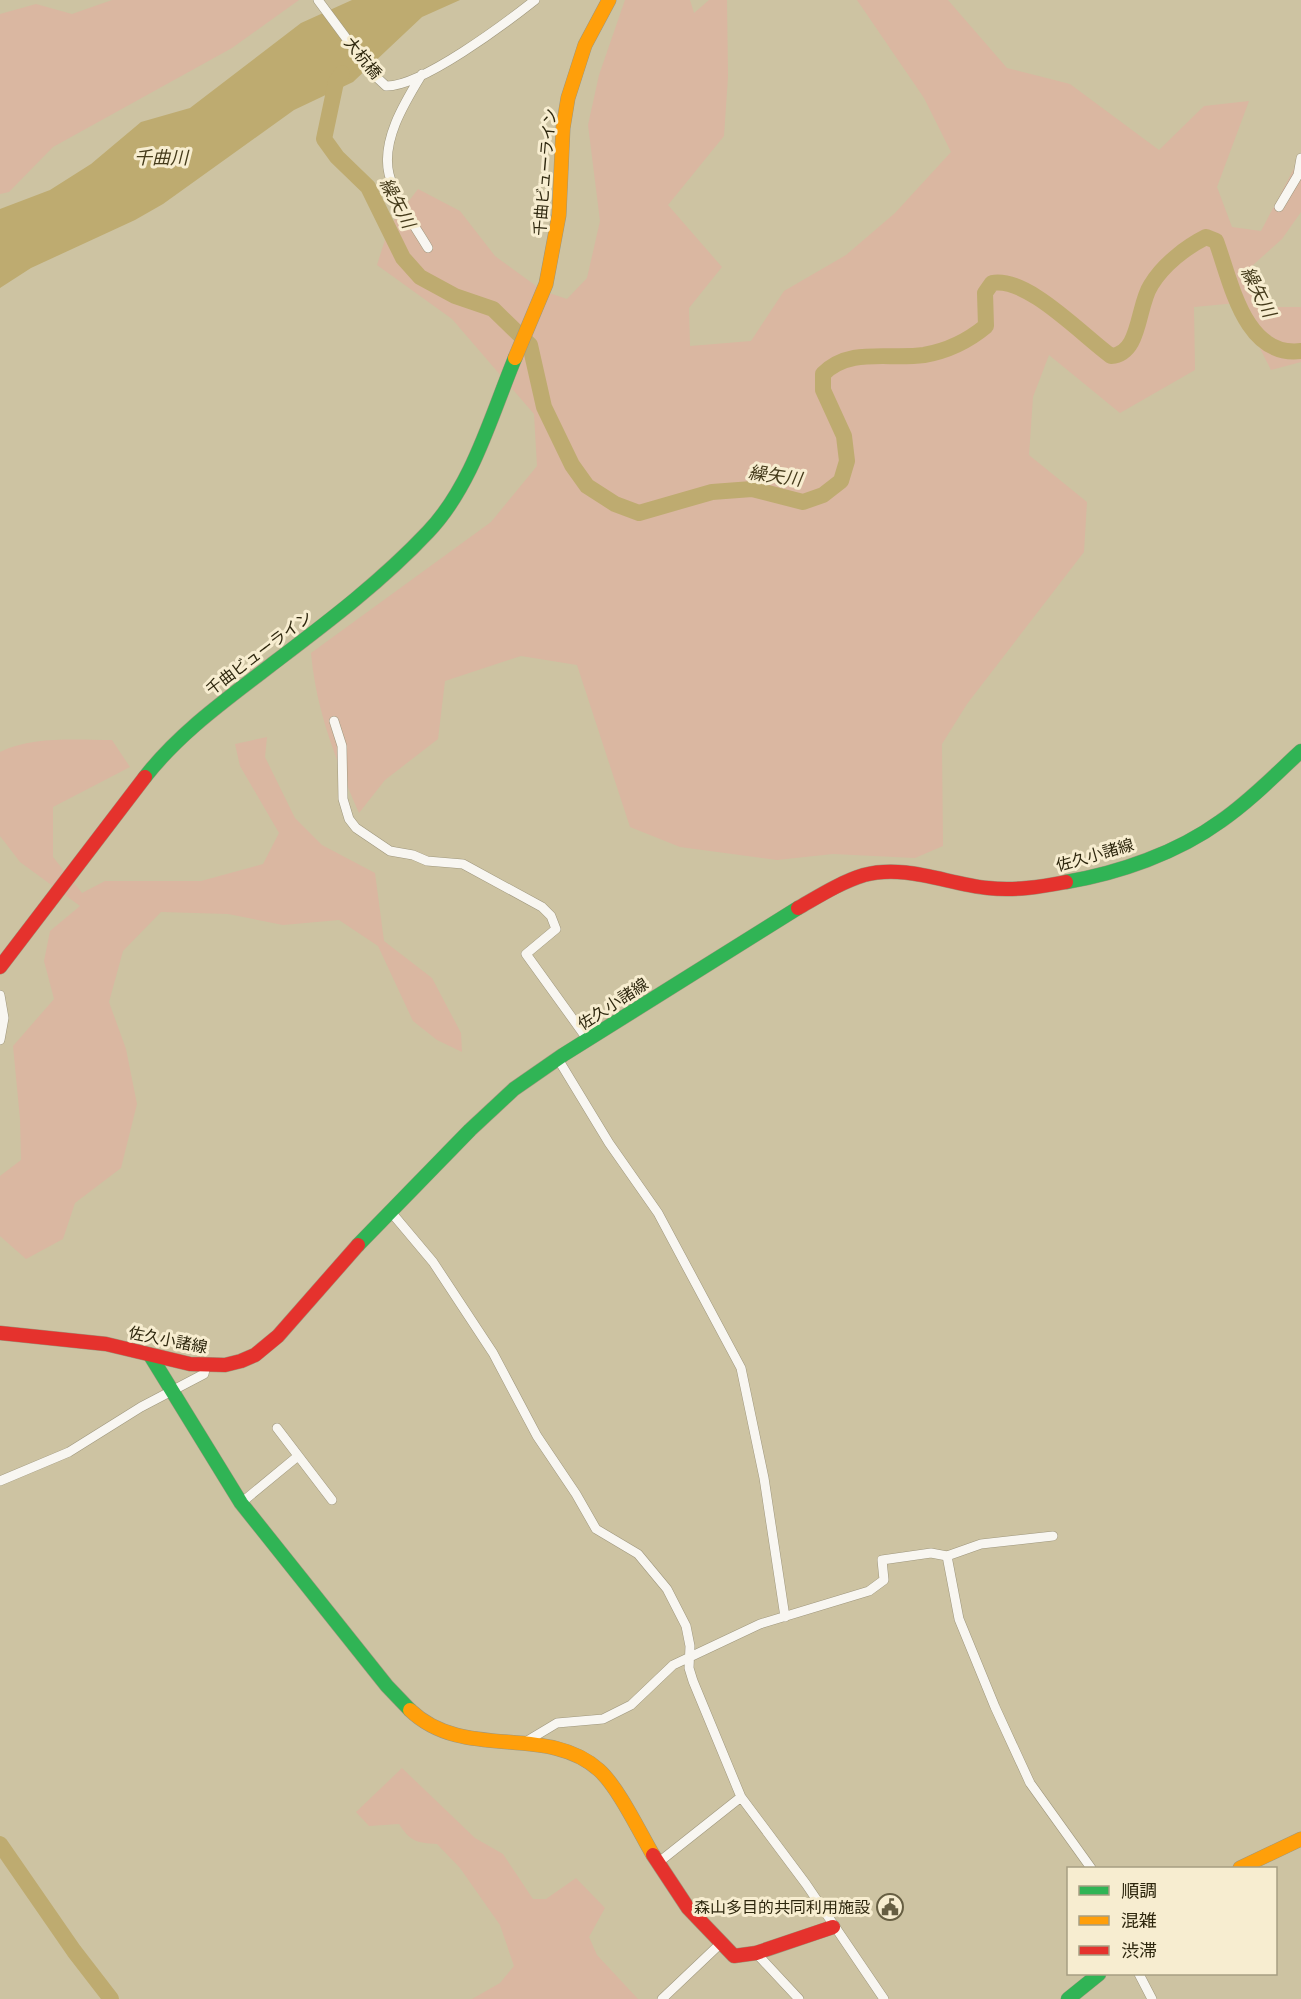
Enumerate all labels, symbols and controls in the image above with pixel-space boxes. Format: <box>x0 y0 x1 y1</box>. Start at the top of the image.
street label: 大杭橋 <box>341 34 385 82</box>
street label: 千曲ビューライン <box>531 107 559 237</box>
water label: 千曲川 <box>134 148 190 168</box>
water label: 繰矢川 <box>375 174 419 233</box>
water label: 繰矢川 <box>1237 263 1280 322</box>
water label: 繰矢川 <box>747 462 805 490</box>
street label: 千曲ビューライン <box>203 608 315 698</box>
street label: 佐久小諸線 <box>1054 836 1136 874</box>
street label: 佐久小諸線 <box>575 975 651 1033</box>
street label: 佐久小諸線 <box>127 1324 209 1356</box>
legend <box>1067 1867 1277 1975</box>
text: 順調 <box>1121 1881 1157 1901</box>
public building icon: 森山多目的共同利用施設 <box>875 1892 905 1922</box>
place label: 森山多目的共同利用施設 <box>694 1899 870 1916</box>
text: 混雑 <box>1121 1911 1157 1931</box>
text: 渋滞 <box>1121 1941 1157 1961</box>

